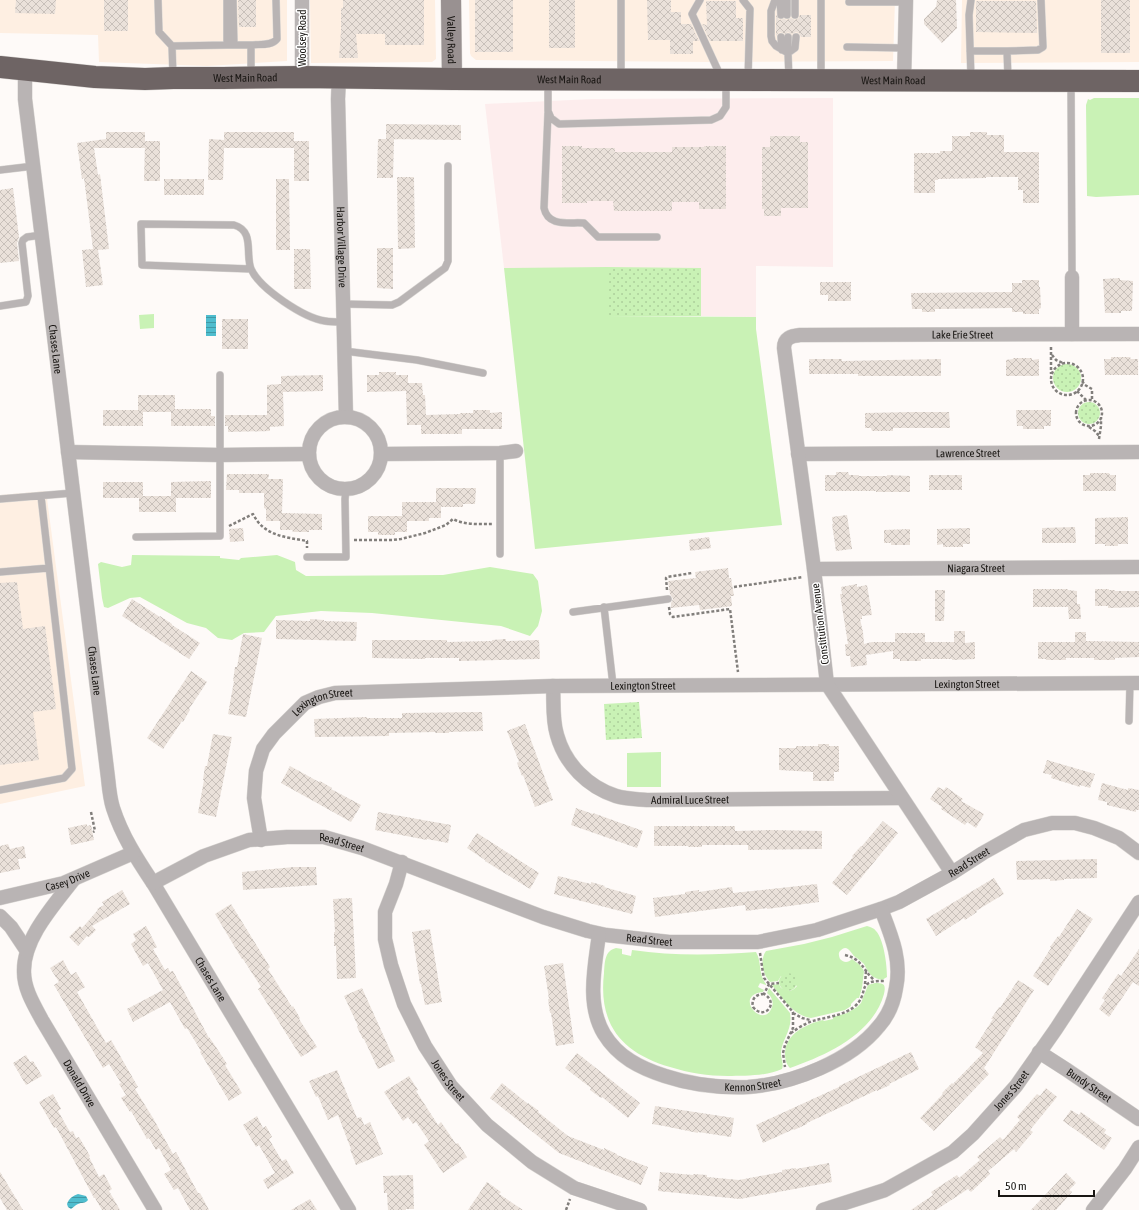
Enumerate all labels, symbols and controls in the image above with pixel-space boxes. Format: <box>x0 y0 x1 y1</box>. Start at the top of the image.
street label: Woolsey Road <box>296 10 308 66</box>
street label: Valley Road <box>445 16 458 64</box>
street label: West Main Road <box>213 71 278 84</box>
street label: West Main Road <box>537 73 601 85</box>
street label: West Main Road <box>861 74 925 86</box>
street label: Harbor Village Drive <box>335 206 349 288</box>
street label: Chases Lane <box>47 324 65 374</box>
street label: Lake Erie Street <box>932 328 993 341</box>
street label: Lawrence Street <box>936 447 1000 459</box>
street label: Niagara Street <box>947 562 1005 574</box>
street label: Constitution Avenue <box>809 583 831 665</box>
street label: Chases Lane <box>86 645 104 696</box>
street label: Lexington Street <box>934 678 1000 690</box>
street label: Lexington Street <box>610 679 676 692</box>
street label: Lexington Street <box>289 686 353 719</box>
street label: Admiral Luce Street <box>651 793 729 806</box>
street label: Read Street <box>319 831 366 854</box>
street label: Read Street <box>946 845 991 880</box>
street label: Casey Drive <box>44 867 92 893</box>
street label: Read Street <box>626 931 672 948</box>
street label: Chases Lane <box>193 955 229 1004</box>
street label: Jones Street <box>429 1057 468 1103</box>
street label: Donald Drive <box>61 1058 98 1109</box>
street label: Bundy Street <box>1064 1066 1114 1104</box>
street label: Jones Street <box>991 1068 1031 1113</box>
street label: Kennon Street <box>724 1076 782 1093</box>
scale bar <box>999 1172 1094 1198</box>
text: 50 m <box>1005 1179 1027 1193</box>

